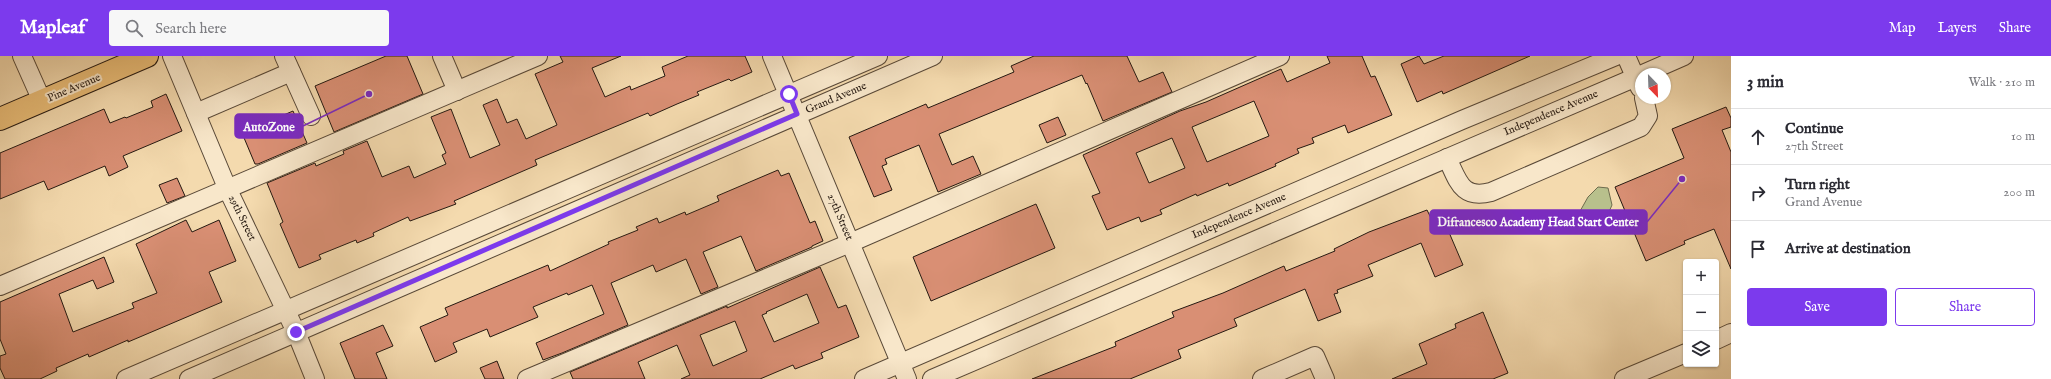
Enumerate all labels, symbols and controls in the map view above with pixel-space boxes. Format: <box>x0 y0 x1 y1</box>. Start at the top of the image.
search box <box>109 10 389 46</box>
text: Mapleaf <box>20 16 85 40</box>
icon: search <box>123 17 145 39</box>
text: Search here <box>155 19 227 38</box>
text: Map <box>1889 19 1916 37</box>
text: Layers <box>1938 19 1977 37</box>
text: Share <box>1999 19 2031 37</box>
north arrow <box>1635 68 1671 104</box>
street label: Pine Avenue <box>45 71 103 105</box>
text: 3 min <box>1747 72 1784 93</box>
text: Walk · 210 m <box>1969 74 2035 91</box>
street label: Grand Avenue <box>803 79 869 117</box>
route start <box>780 85 798 103</box>
street label: Independence Avenue <box>1502 87 1600 139</box>
callout: AutoZone <box>235 114 303 138</box>
text: Continue <box>1785 119 1843 138</box>
text: AutoZone <box>242 120 295 135</box>
icon: ahead <box>1747 126 1769 148</box>
text: 10 m <box>2011 128 2035 145</box>
text: 27th Street <box>1785 138 1844 155</box>
text: Turn right <box>1785 175 1850 194</box>
icon: right <box>1747 182 1769 204</box>
text: 200 m <box>2003 184 2035 201</box>
street label: Independence Avenue <box>1190 190 1288 242</box>
street label: 27th Street <box>824 191 856 243</box>
street label: 29th Street <box>225 193 259 243</box>
text: Grand Avenue <box>1785 194 1862 211</box>
callout: Difrancesco Academy Head Start Center <box>1430 210 1647 234</box>
text: Difrancesco Academy Head Start Center <box>1437 215 1639 231</box>
icon: arrive <box>1747 238 1769 260</box>
text: Arrive at destination <box>1785 239 1911 258</box>
map controls <box>1683 259 1719 367</box>
button: + <box>1683 259 1719 295</box>
button: Save <box>1747 288 1887 326</box>
button: Share <box>1895 288 2035 326</box>
button: − <box>1683 295 1719 331</box>
route end <box>287 323 305 341</box>
button: layers <box>1683 331 1719 367</box>

